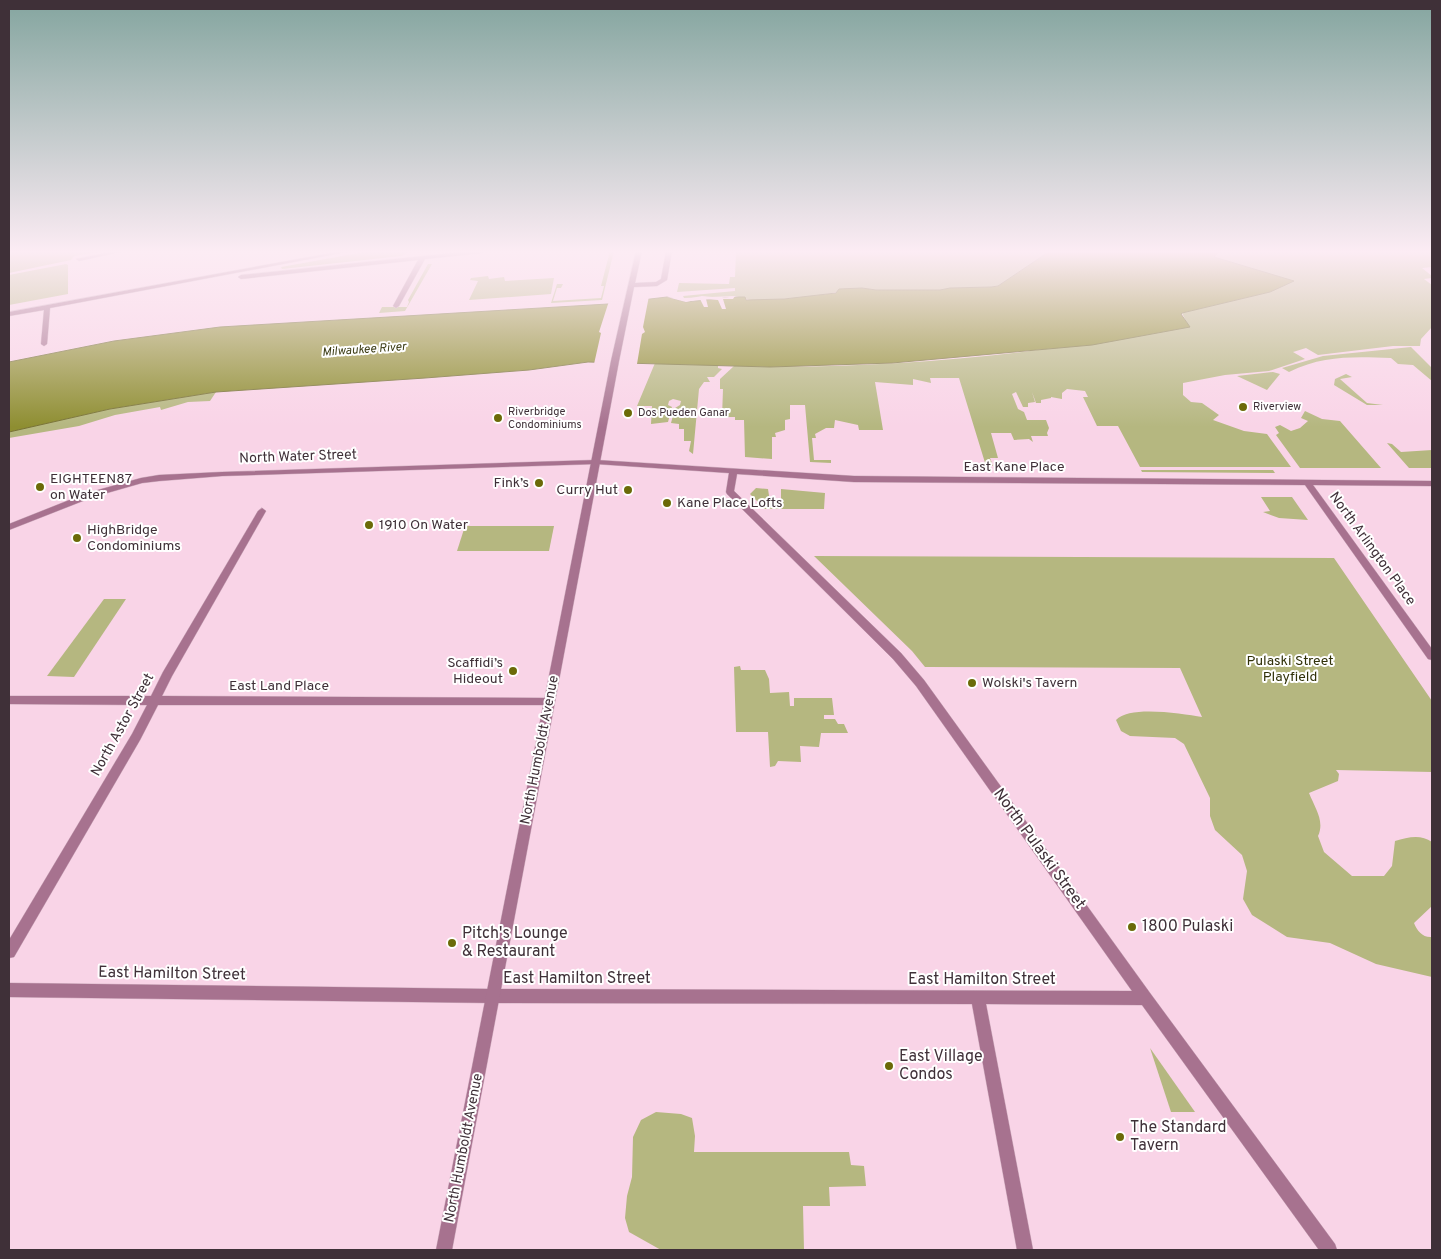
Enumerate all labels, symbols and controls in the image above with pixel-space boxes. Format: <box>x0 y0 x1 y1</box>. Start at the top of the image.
water label: Milwaukee River <box>321 339 408 361</box>
place label: Riverview <box>1253 400 1301 414</box>
marker: Riverview <box>1237 401 1249 413</box>
place label: Riverbridge Condominiums <box>508 405 582 432</box>
place label: Dos Pueden Ganar <box>638 406 730 420</box>
marker: Dos Pueden Ganar <box>622 407 634 419</box>
marker: Riverbridge Condominiums <box>492 412 504 424</box>
street label: North Water Street <box>239 446 357 468</box>
street label: East Kane Place <box>964 459 1064 476</box>
place label: EIGHTEEN87 on Water <box>50 471 132 504</box>
place label: Fink’s <box>494 475 529 492</box>
marker: Fink’s <box>533 477 545 489</box>
marker: EIGHTEEN87 on Water <box>34 481 46 493</box>
place label: Curry Hut <box>556 482 618 499</box>
marker: Curry Hut <box>622 484 634 496</box>
street label: North Arlington Place <box>1325 489 1419 609</box>
place label: Kane Place Lofts <box>677 495 783 512</box>
marker: Kane Place Lofts <box>661 497 673 509</box>
place label: 1910 On Water <box>379 517 469 534</box>
marker: 1910 On Water <box>363 519 375 531</box>
place label: HighBridge Condominiums <box>87 522 181 555</box>
marker: HighBridge Condominiums <box>71 532 83 544</box>
park label: Pulaski Street Playfield <box>1247 653 1333 686</box>
place label: Scaffidi’s Hideout <box>447 655 503 688</box>
marker: Scaffidi’s Hideout <box>507 665 519 677</box>
street label: North Astor Street <box>88 671 158 779</box>
street label: North Humboldt Avenue <box>517 674 563 826</box>
place label: Wolski's Tavern <box>982 675 1077 692</box>
marker: Wolski's Tavern <box>966 677 978 689</box>
street label: East Land Place <box>229 678 329 695</box>
street label: North Pulaski Street <box>988 785 1090 913</box>
place label: 1800 Pulaski <box>1142 917 1233 937</box>
marker: 1800 Pulaski <box>1126 921 1138 933</box>
place label: Pitch's Lounge & Restaurant <box>462 924 568 962</box>
marker: Pitch's Lounge & Restaurant <box>446 937 458 949</box>
street label: East Hamilton Street <box>98 963 246 985</box>
street label: East Hamilton Street <box>503 969 651 989</box>
street label: East Hamilton Street <box>908 970 1056 990</box>
place label: East Village Condos <box>899 1047 983 1085</box>
marker: East Village Condos <box>883 1060 895 1072</box>
street label: North Humboldt Avenue <box>441 1072 487 1224</box>
place label: The Standard Tavern <box>1130 1118 1227 1156</box>
marker: The Standard Tavern <box>1114 1131 1126 1143</box>

